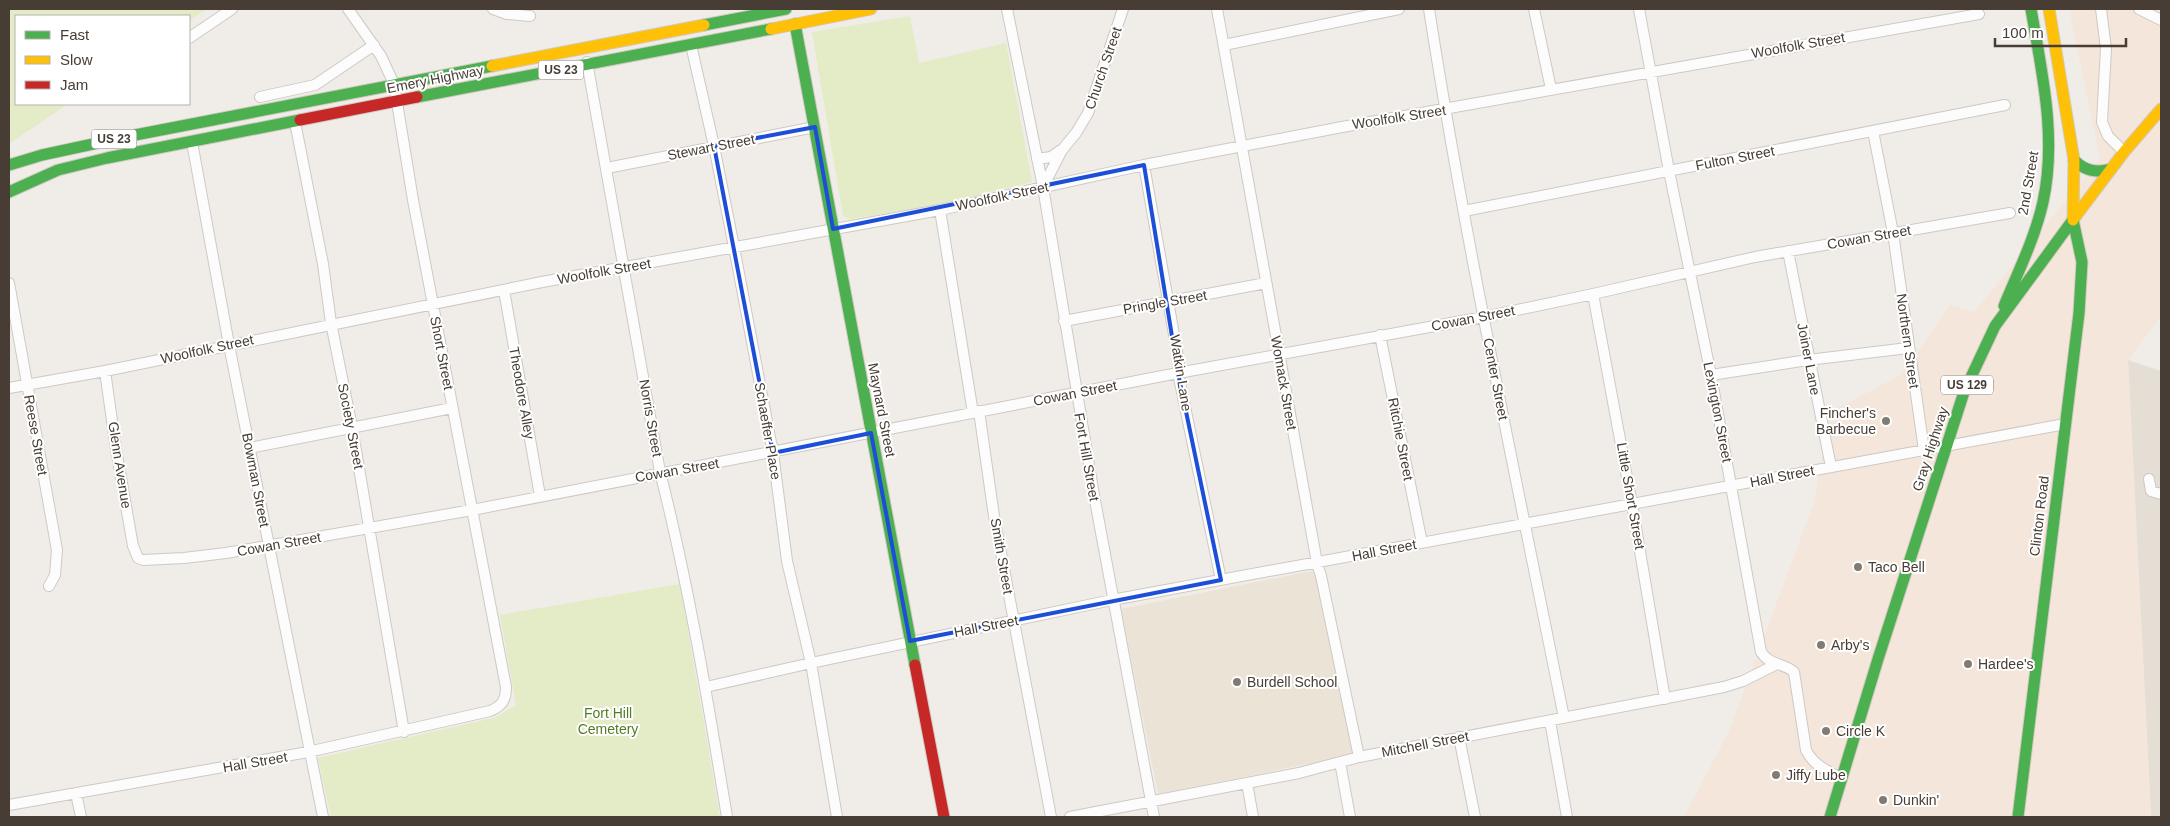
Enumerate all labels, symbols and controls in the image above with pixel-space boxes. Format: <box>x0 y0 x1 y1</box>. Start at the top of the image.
legend <box>15 15 190 105</box>
scale bar <box>1995 15 2126 47</box>
street label: Church Street <box>1081 24 1125 111</box>
text: 100 m <box>2002 24 2044 41</box>
text: Fast <box>60 26 90 43</box>
street label: Woolfolk Street <box>1750 29 1846 61</box>
text: Slow <box>60 51 93 68</box>
road number: US 23 <box>538 60 584 80</box>
street label: Emery Highway <box>385 62 485 96</box>
text: Jam <box>60 76 88 93</box>
street label: Woolfolk Street <box>1351 102 1447 132</box>
road number: US 23 <box>92 130 136 148</box>
street label: Stewart Street <box>666 131 756 163</box>
street label: Fulton Street <box>1694 142 1776 174</box>
street label: 2nd Street <box>2015 150 2042 216</box>
street label: Woolfolk Street <box>954 178 1050 214</box>
street label: Cowan Street <box>1826 222 1912 252</box>
street label: Woolfolk Street <box>556 255 652 287</box>
street label: Pringle Street <box>1122 287 1208 317</box>
street label: Northern Street <box>1893 292 1923 390</box>
street label: Cowan Street <box>1430 302 1516 334</box>
street label: Short Street <box>427 315 457 391</box>
street label: Joiner Lane <box>1794 322 1824 397</box>
street label: Woolfolk Street <box>159 331 255 367</box>
street label: Watkin Lane <box>1167 334 1195 413</box>
street label: Womack Street <box>1268 335 1300 431</box>
street label: Center Street <box>1480 337 1512 421</box>
street label: Theodore Alley <box>506 346 538 440</box>
street label: Lexington Street <box>1700 360 1736 464</box>
street label: Maynard Street <box>865 361 899 459</box>
road number: US 129 <box>1941 376 1993 394</box>
street label: Cowan Street <box>1032 377 1118 409</box>
street label: Norris Street <box>636 378 666 458</box>
street label: Schaeffer Place <box>752 381 784 481</box>
street label: Society Street <box>335 382 367 470</box>
street label: Reese Street <box>21 393 51 477</box>
street label: Ritchie Street <box>1385 396 1417 482</box>
place label: Fincher's Barbecue <box>1816 405 1876 437</box>
street label: Gray Highway <box>1909 405 1951 493</box>
street label: Fort Hill Street <box>1071 412 1103 503</box>
marker: Fincher's Barbecue <box>1880 415 1892 427</box>
street label: Glenn Avenue <box>105 420 135 510</box>
street label: Bowman Street <box>239 431 273 529</box>
street label: Little Short Street <box>1614 441 1648 551</box>
street label: Cowan Street <box>634 455 720 485</box>
street label: Hall Street <box>1748 462 1816 490</box>
street label: Clinton Road <box>2026 475 2052 557</box>
street label: Smith Street <box>987 517 1017 595</box>
street label: Cowan Street <box>236 529 322 559</box>
street label: Hall Street <box>1350 536 1418 564</box>
place label: Taco Bell <box>1868 559 1925 575</box>
marker: Taco Bell <box>1852 561 1864 573</box>
street label: Hall Street <box>952 612 1020 640</box>
place label: Arby's <box>1831 637 1869 653</box>
marker: Arby's <box>1815 639 1827 651</box>
place label: Hardee's <box>1978 656 2034 672</box>
marker: Hardee's <box>1962 658 1974 670</box>
place label: Burdell School <box>1247 674 1337 690</box>
marker: Burdell School <box>1231 676 1243 688</box>
park label: Fort Hill Cemetery <box>578 705 638 737</box>
place label: Circle K <box>1836 723 1886 739</box>
marker: Circle K <box>1820 725 1832 737</box>
street label: Mitchell Street <box>1380 728 1470 760</box>
street label: Hall Street <box>221 748 289 776</box>
place label: Jiffy Lube <box>1786 767 1846 783</box>
marker: Jiffy Lube <box>1770 769 1782 781</box>
place label: Dunkin' <box>1893 792 1939 808</box>
marker: Dunkin' <box>1877 794 1889 806</box>

